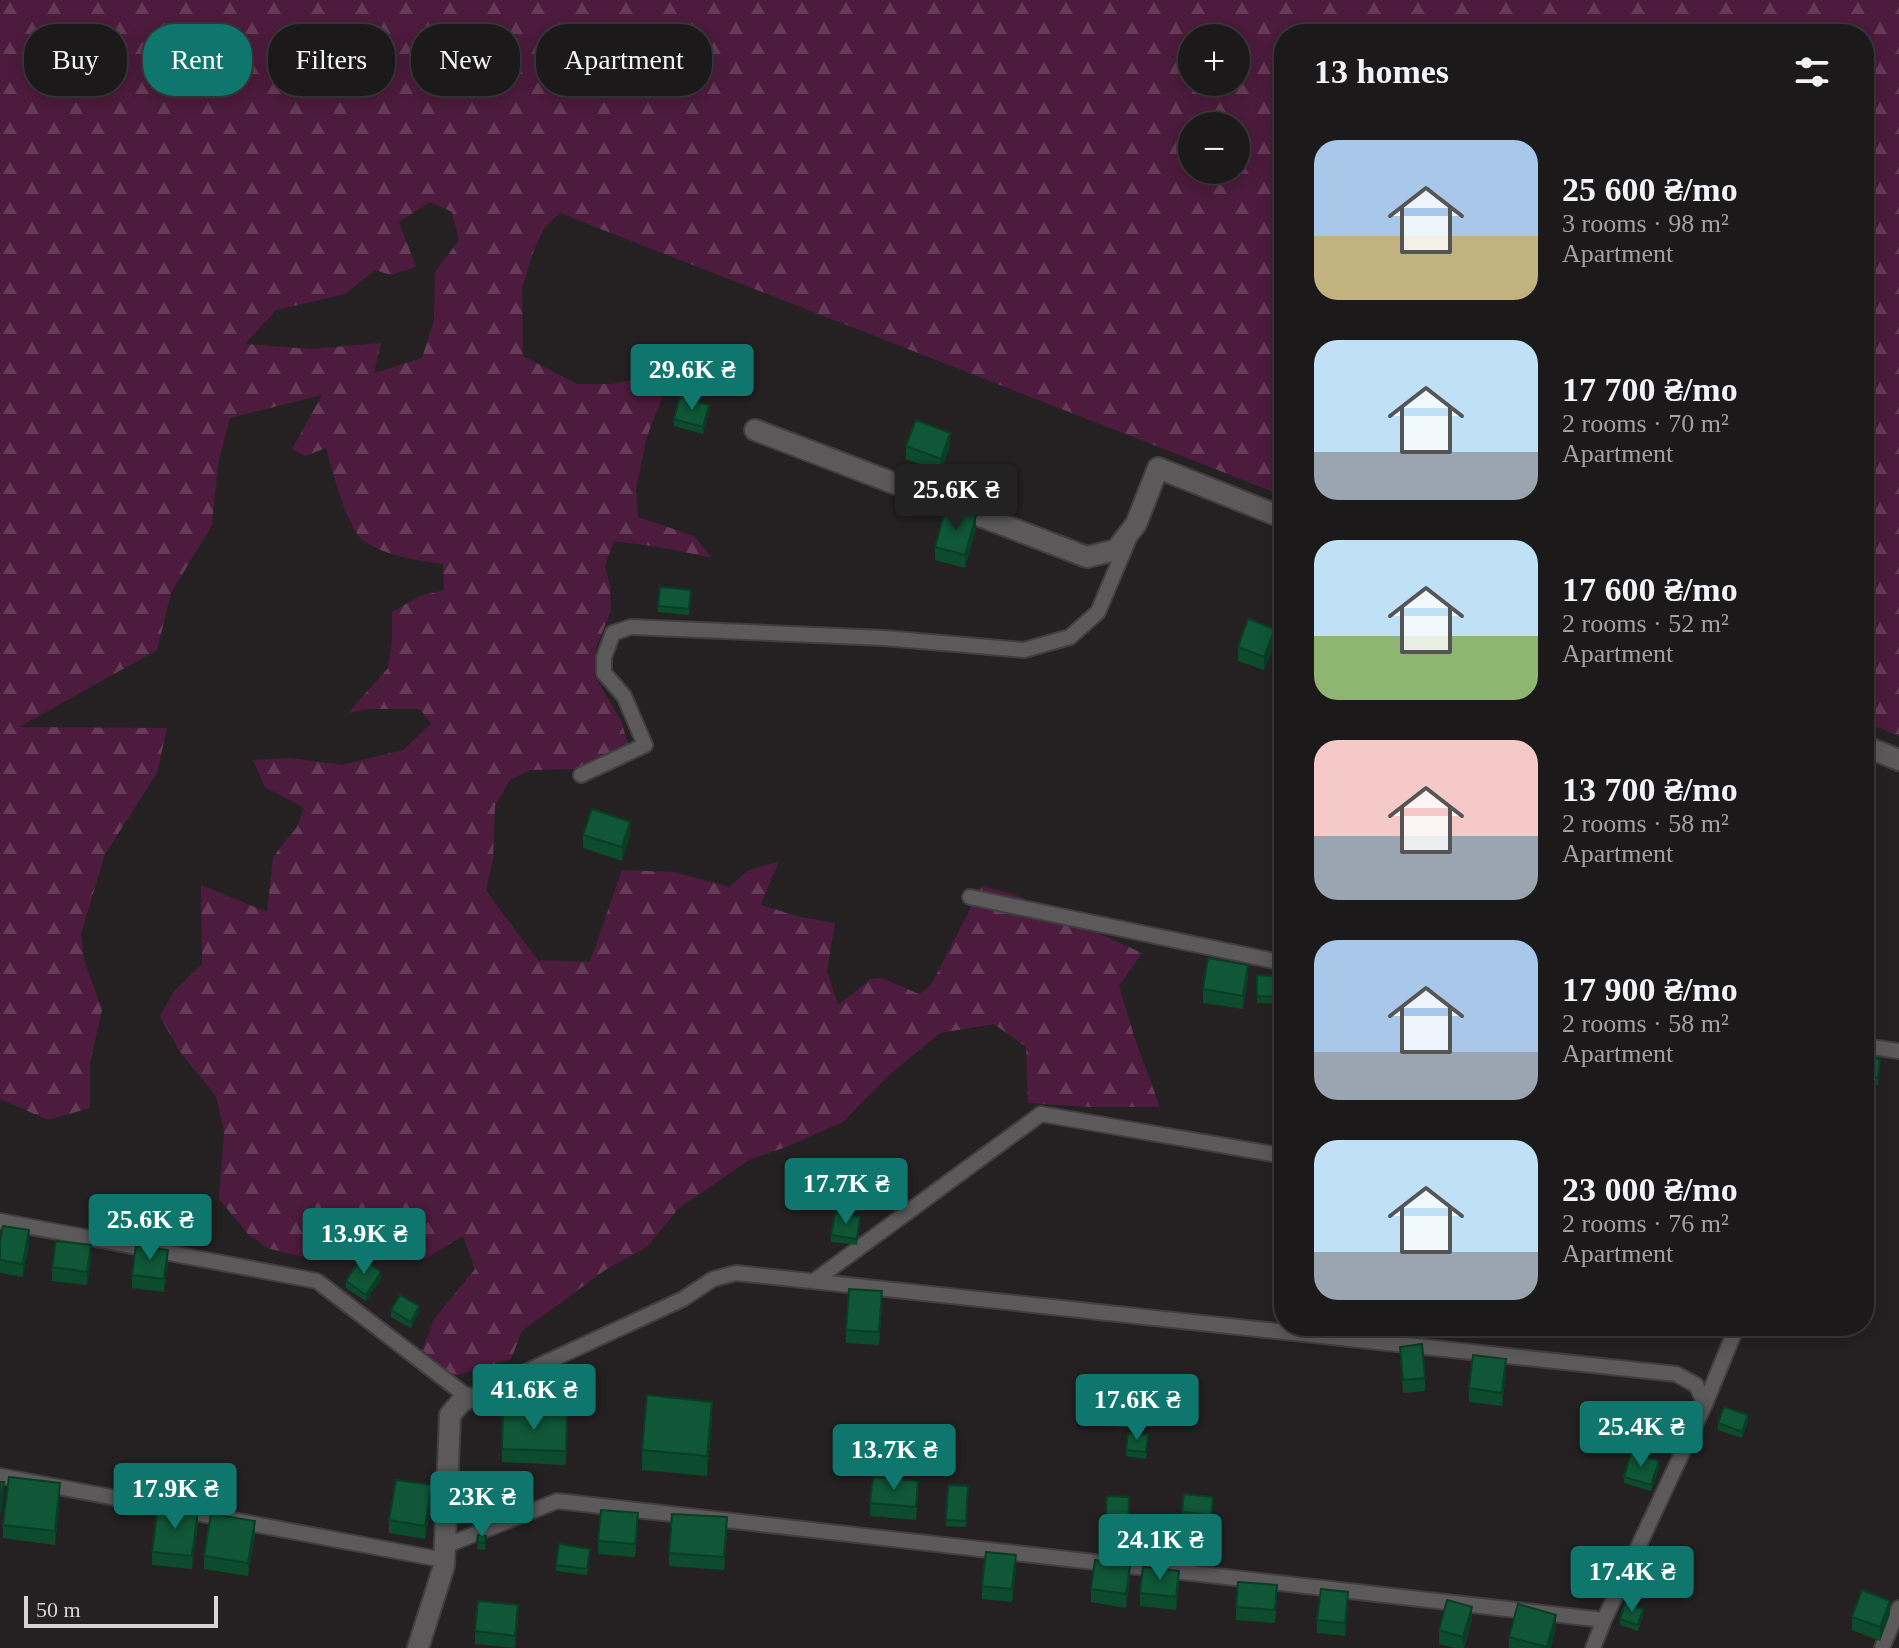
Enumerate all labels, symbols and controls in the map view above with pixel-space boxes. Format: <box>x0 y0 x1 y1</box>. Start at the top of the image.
chip: Buy <box>24 24 127 96</box>
chip: Rent <box>143 24 252 96</box>
chip: Filters <box>268 24 395 96</box>
chip: New <box>411 24 520 96</box>
chip: Apartment <box>536 24 712 96</box>
map controls <box>1178 24 1250 184</box>
button: + <box>1178 24 1250 96</box>
icon: filters <box>1790 50 1834 94</box>
text: 13 homes <box>1314 53 1449 90</box>
button: − <box>1178 112 1250 184</box>
text: 25 600 ₴/mo <box>1562 171 1738 208</box>
icon: home <box>1378 172 1474 268</box>
text: 3 rooms · 98 m² <box>1562 209 1729 238</box>
text: Apartment <box>1562 239 1673 268</box>
pin: 29.6K ₴ <box>618 344 766 412</box>
text: 29.6K ₴ <box>649 355 735 384</box>
text: 17 700 ₴/mo <box>1562 371 1738 408</box>
icon: home <box>1378 372 1474 468</box>
text: 2 rooms · 70 m² <box>1562 409 1729 438</box>
text: Apartment <box>1562 439 1673 468</box>
pin: 25.6K ₴ <box>882 464 1030 532</box>
text: 25.6K ₴ <box>913 475 999 504</box>
text: 17 600 ₴/mo <box>1562 571 1738 608</box>
icon: home <box>1378 572 1474 668</box>
text: 2 rooms · 52 m² <box>1562 609 1729 638</box>
text: Apartment <box>1562 639 1673 668</box>
text: 13 700 ₴/mo <box>1562 771 1738 808</box>
icon: home <box>1378 772 1474 868</box>
text: 2 rooms · 58 m² <box>1562 809 1729 838</box>
text: Apartment <box>1562 839 1673 868</box>
text: 17 900 ₴/mo <box>1562 971 1738 1008</box>
icon: home <box>1378 972 1474 1068</box>
text: 2 rooms · 58 m² <box>1562 1009 1729 1038</box>
text: Apartment <box>1562 1039 1673 1068</box>
pin: 17.7K ₴ <box>772 1158 920 1226</box>
text: 17.7K ₴ <box>803 1169 889 1198</box>
text: 23 000 ₴/mo <box>1562 1171 1738 1208</box>
icon: home <box>1378 1172 1474 1268</box>
pin: 25.6K ₴ <box>76 1194 224 1262</box>
text: 25.6K ₴ <box>107 1205 193 1234</box>
pin: 13.9K ₴ <box>290 1208 438 1276</box>
text: 2 rooms · 76 m² <box>1562 1209 1729 1238</box>
text: 13.9K ₴ <box>321 1219 407 1248</box>
text: Apartment <box>1562 1239 1673 1268</box>
pin: 41.6K ₴ <box>460 1364 608 1432</box>
pin: 17.6K ₴ <box>1063 1374 1211 1442</box>
text: 41.6K ₴ <box>491 1375 577 1404</box>
text: 17.6K ₴ <box>1094 1385 1180 1414</box>
pin: 25.4K ₴ <box>1567 1401 1715 1469</box>
text: 25.4K ₴ <box>1598 1412 1684 1441</box>
pin: 13.7K ₴ <box>820 1424 968 1492</box>
text: 13.7K ₴ <box>851 1435 937 1464</box>
pin: 17.9K ₴ <box>101 1463 249 1531</box>
pin: 23K ₴ <box>426 1471 538 1539</box>
text: 17.9K ₴ <box>132 1474 218 1503</box>
text: 23K ₴ <box>448 1482 516 1511</box>
pin: 24.1K ₴ <box>1086 1514 1234 1582</box>
text: 24.1K ₴ <box>1117 1525 1203 1554</box>
pin: 17.4K ₴ <box>1558 1546 1706 1614</box>
text: 17.4K ₴ <box>1589 1557 1675 1586</box>
scale bar <box>24 1592 218 1628</box>
text: 50 m <box>36 1597 81 1622</box>

